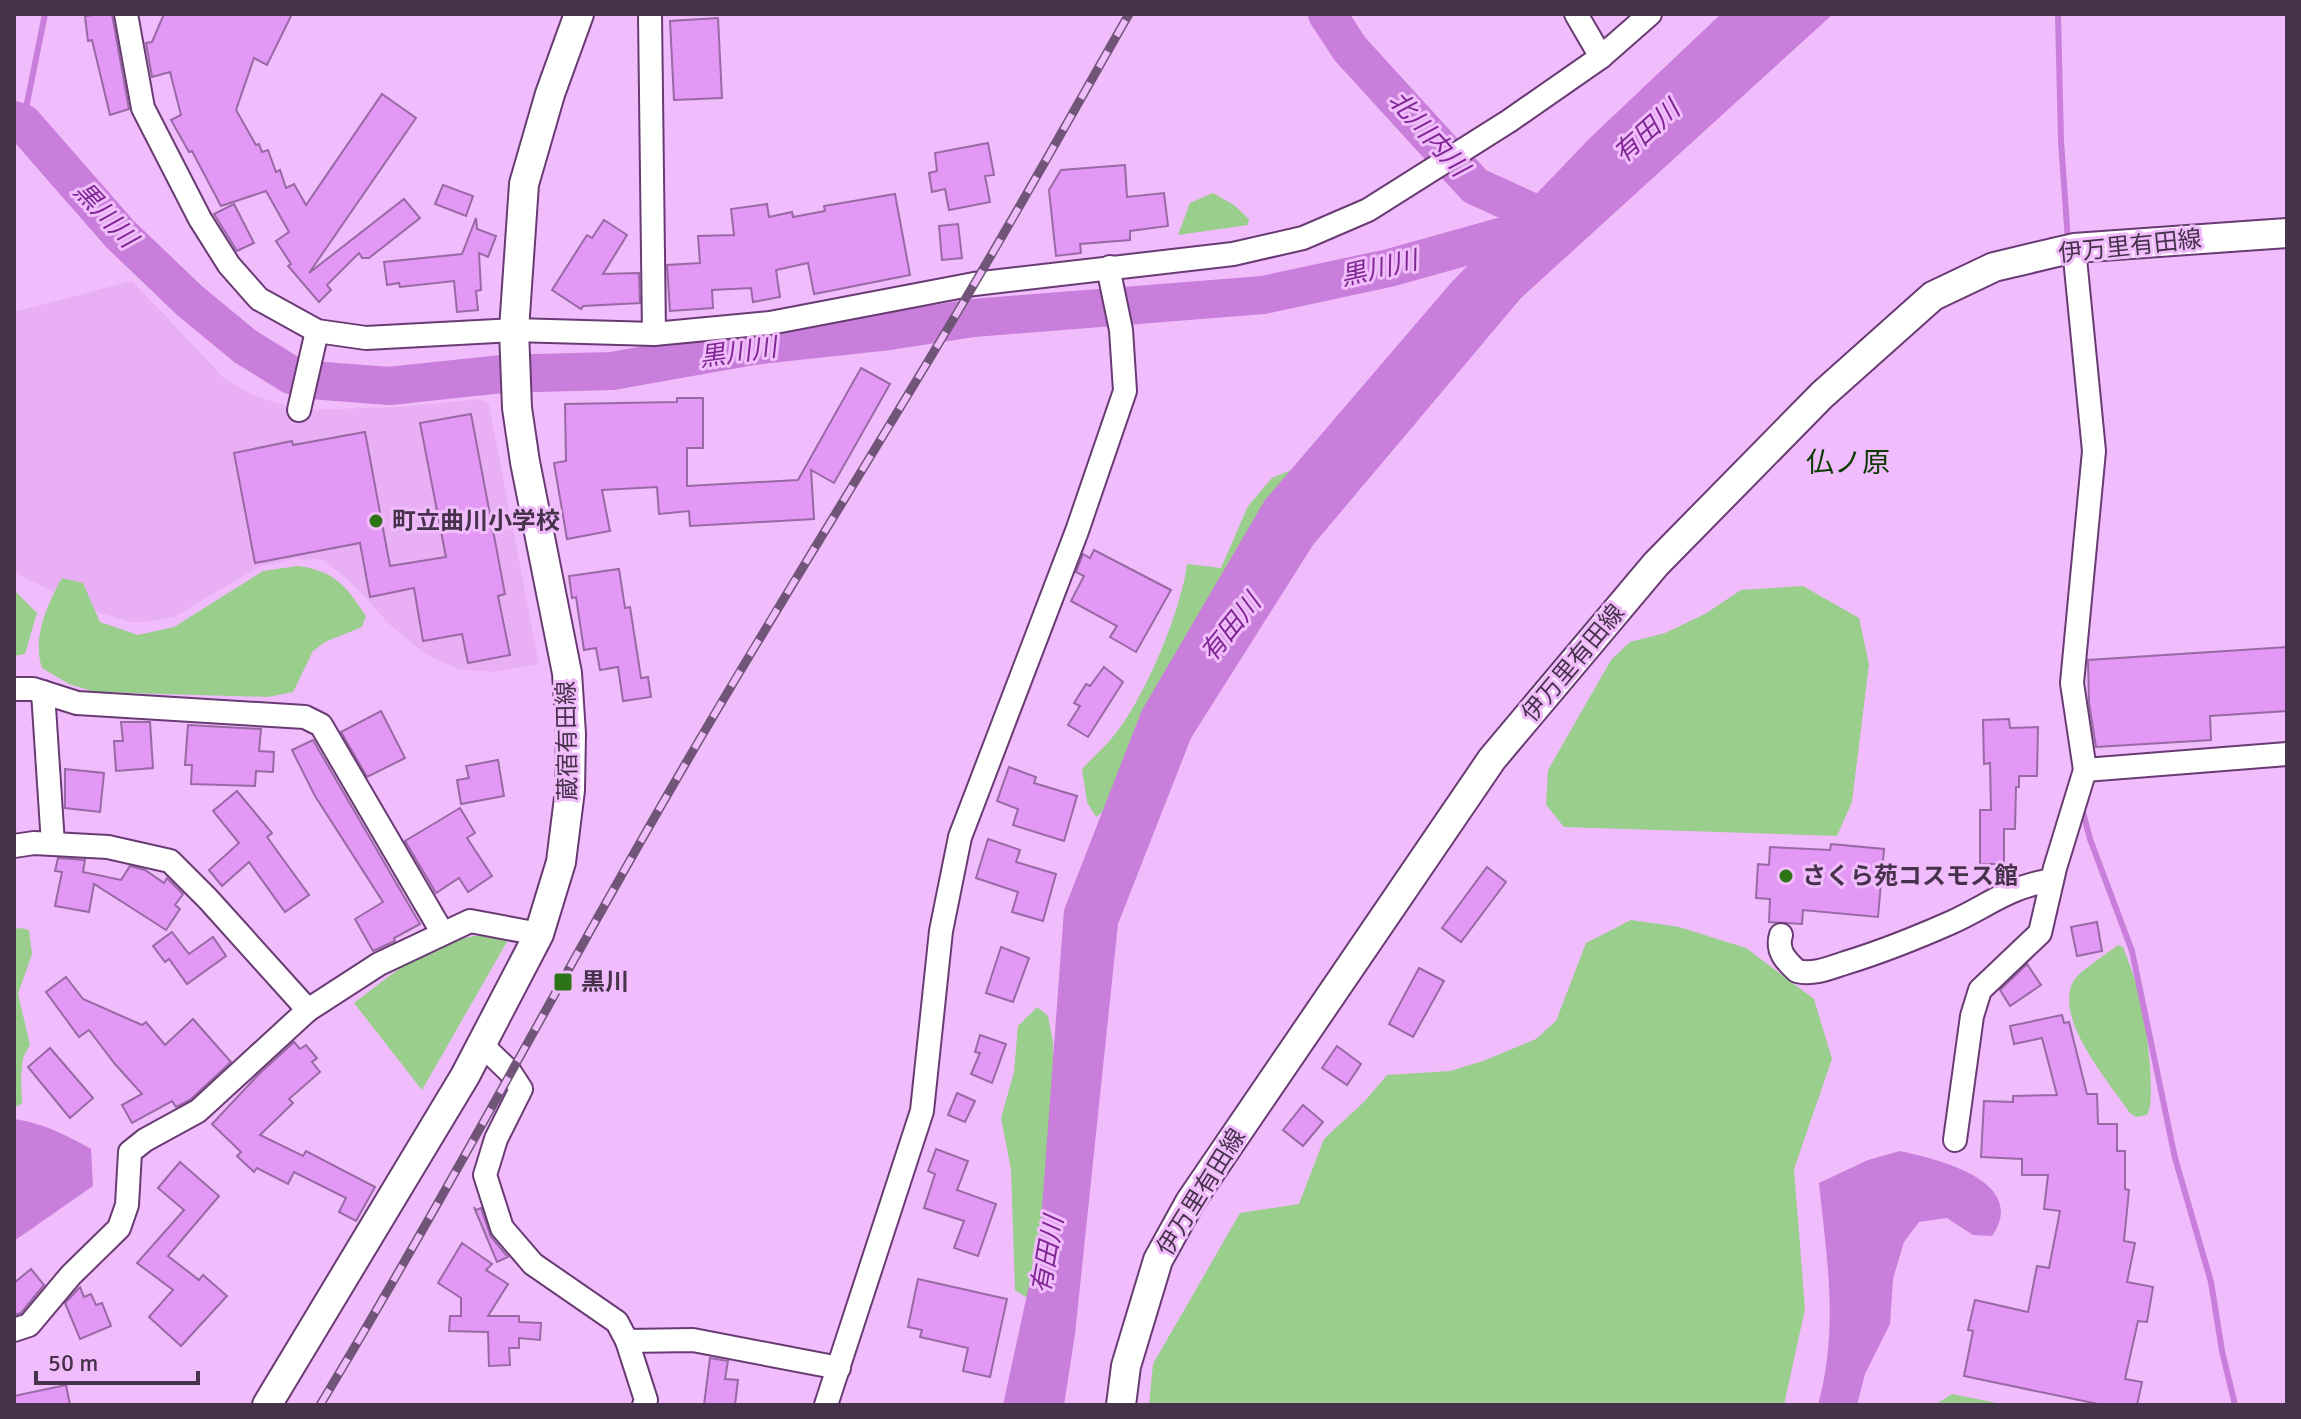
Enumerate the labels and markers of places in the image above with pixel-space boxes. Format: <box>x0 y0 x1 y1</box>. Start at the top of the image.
place label: 町立曲川小学校 <box>392 506 560 536</box>
marker: 町立曲川小学校 <box>367 512 385 530</box>
place label: さくら苑コスモス館 <box>1802 861 2018 891</box>
marker: さくら苑コスモス館 <box>1777 867 1795 885</box>
place label: 黒川 <box>581 967 629 997</box>
marker: 黒川 <box>552 971 574 993</box>

